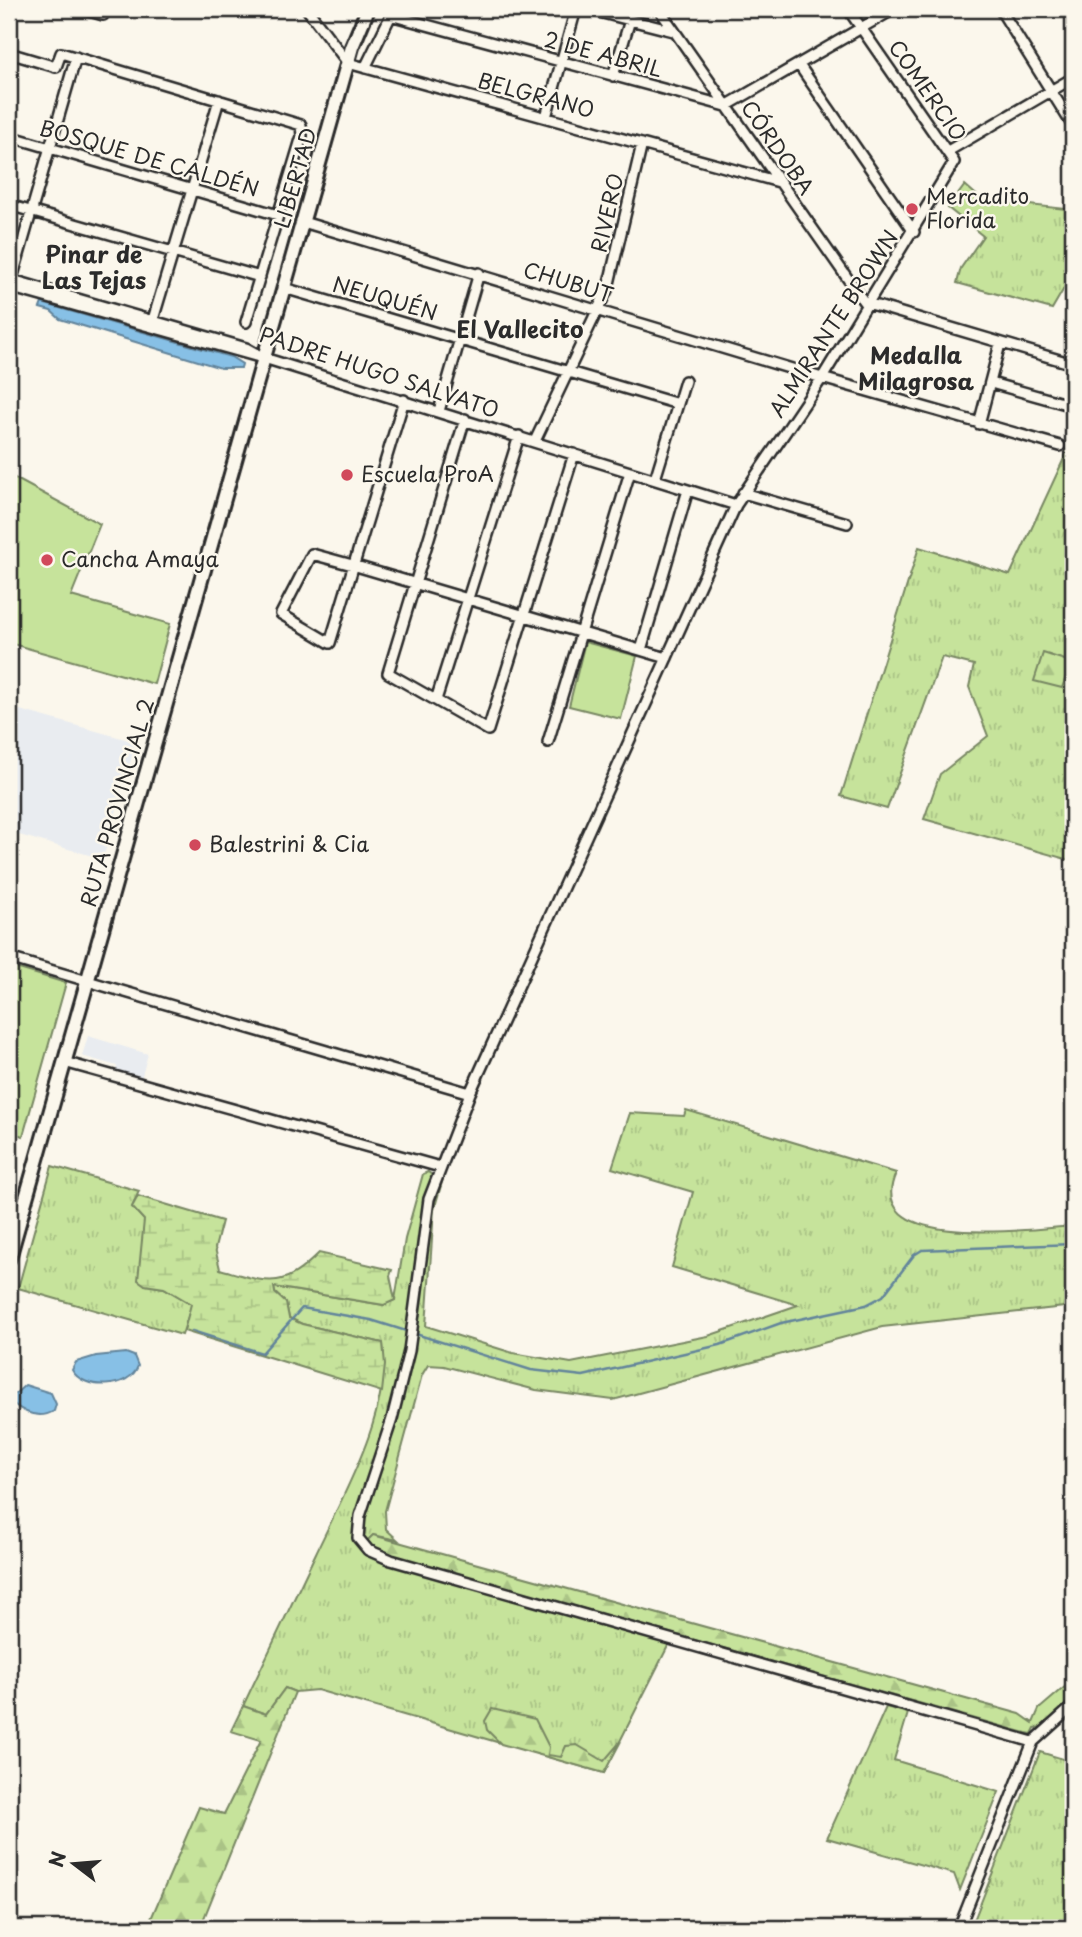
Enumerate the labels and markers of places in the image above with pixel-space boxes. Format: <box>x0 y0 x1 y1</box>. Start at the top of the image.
place label: Mercadito Florida <box>926 179 1029 235</box>
marker: Mercadito Florida <box>904 201 920 217</box>
place label: Escuela ProA <box>361 457 494 489</box>
marker: Escuela ProA <box>339 467 355 483</box>
place label: Cancha Amaya <box>61 542 220 574</box>
marker: Cancha Amaya <box>39 552 55 568</box>
place label: Balestrini & Cia <box>209 827 369 859</box>
marker: Balestrini & Cia <box>187 837 203 853</box>

